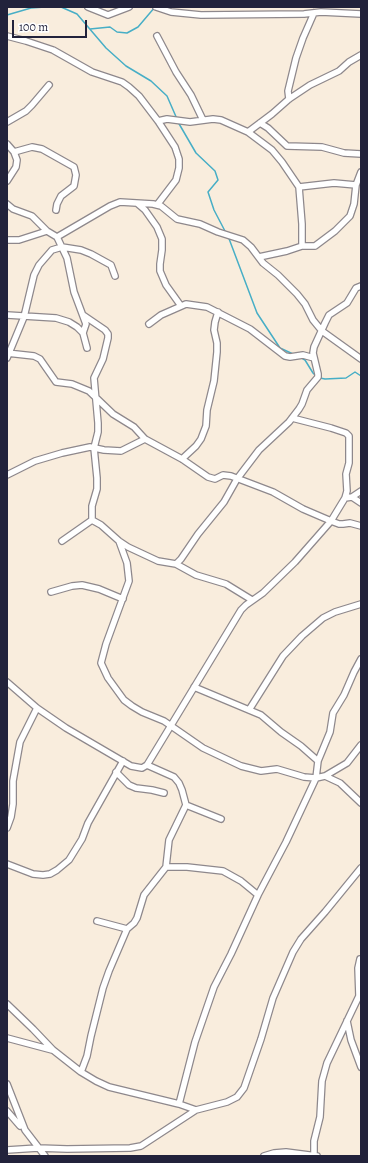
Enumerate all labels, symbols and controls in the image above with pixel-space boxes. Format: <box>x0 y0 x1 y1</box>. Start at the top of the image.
scale bar <box>14 12 89 38</box>
text: 100 m <box>19 19 48 35</box>

